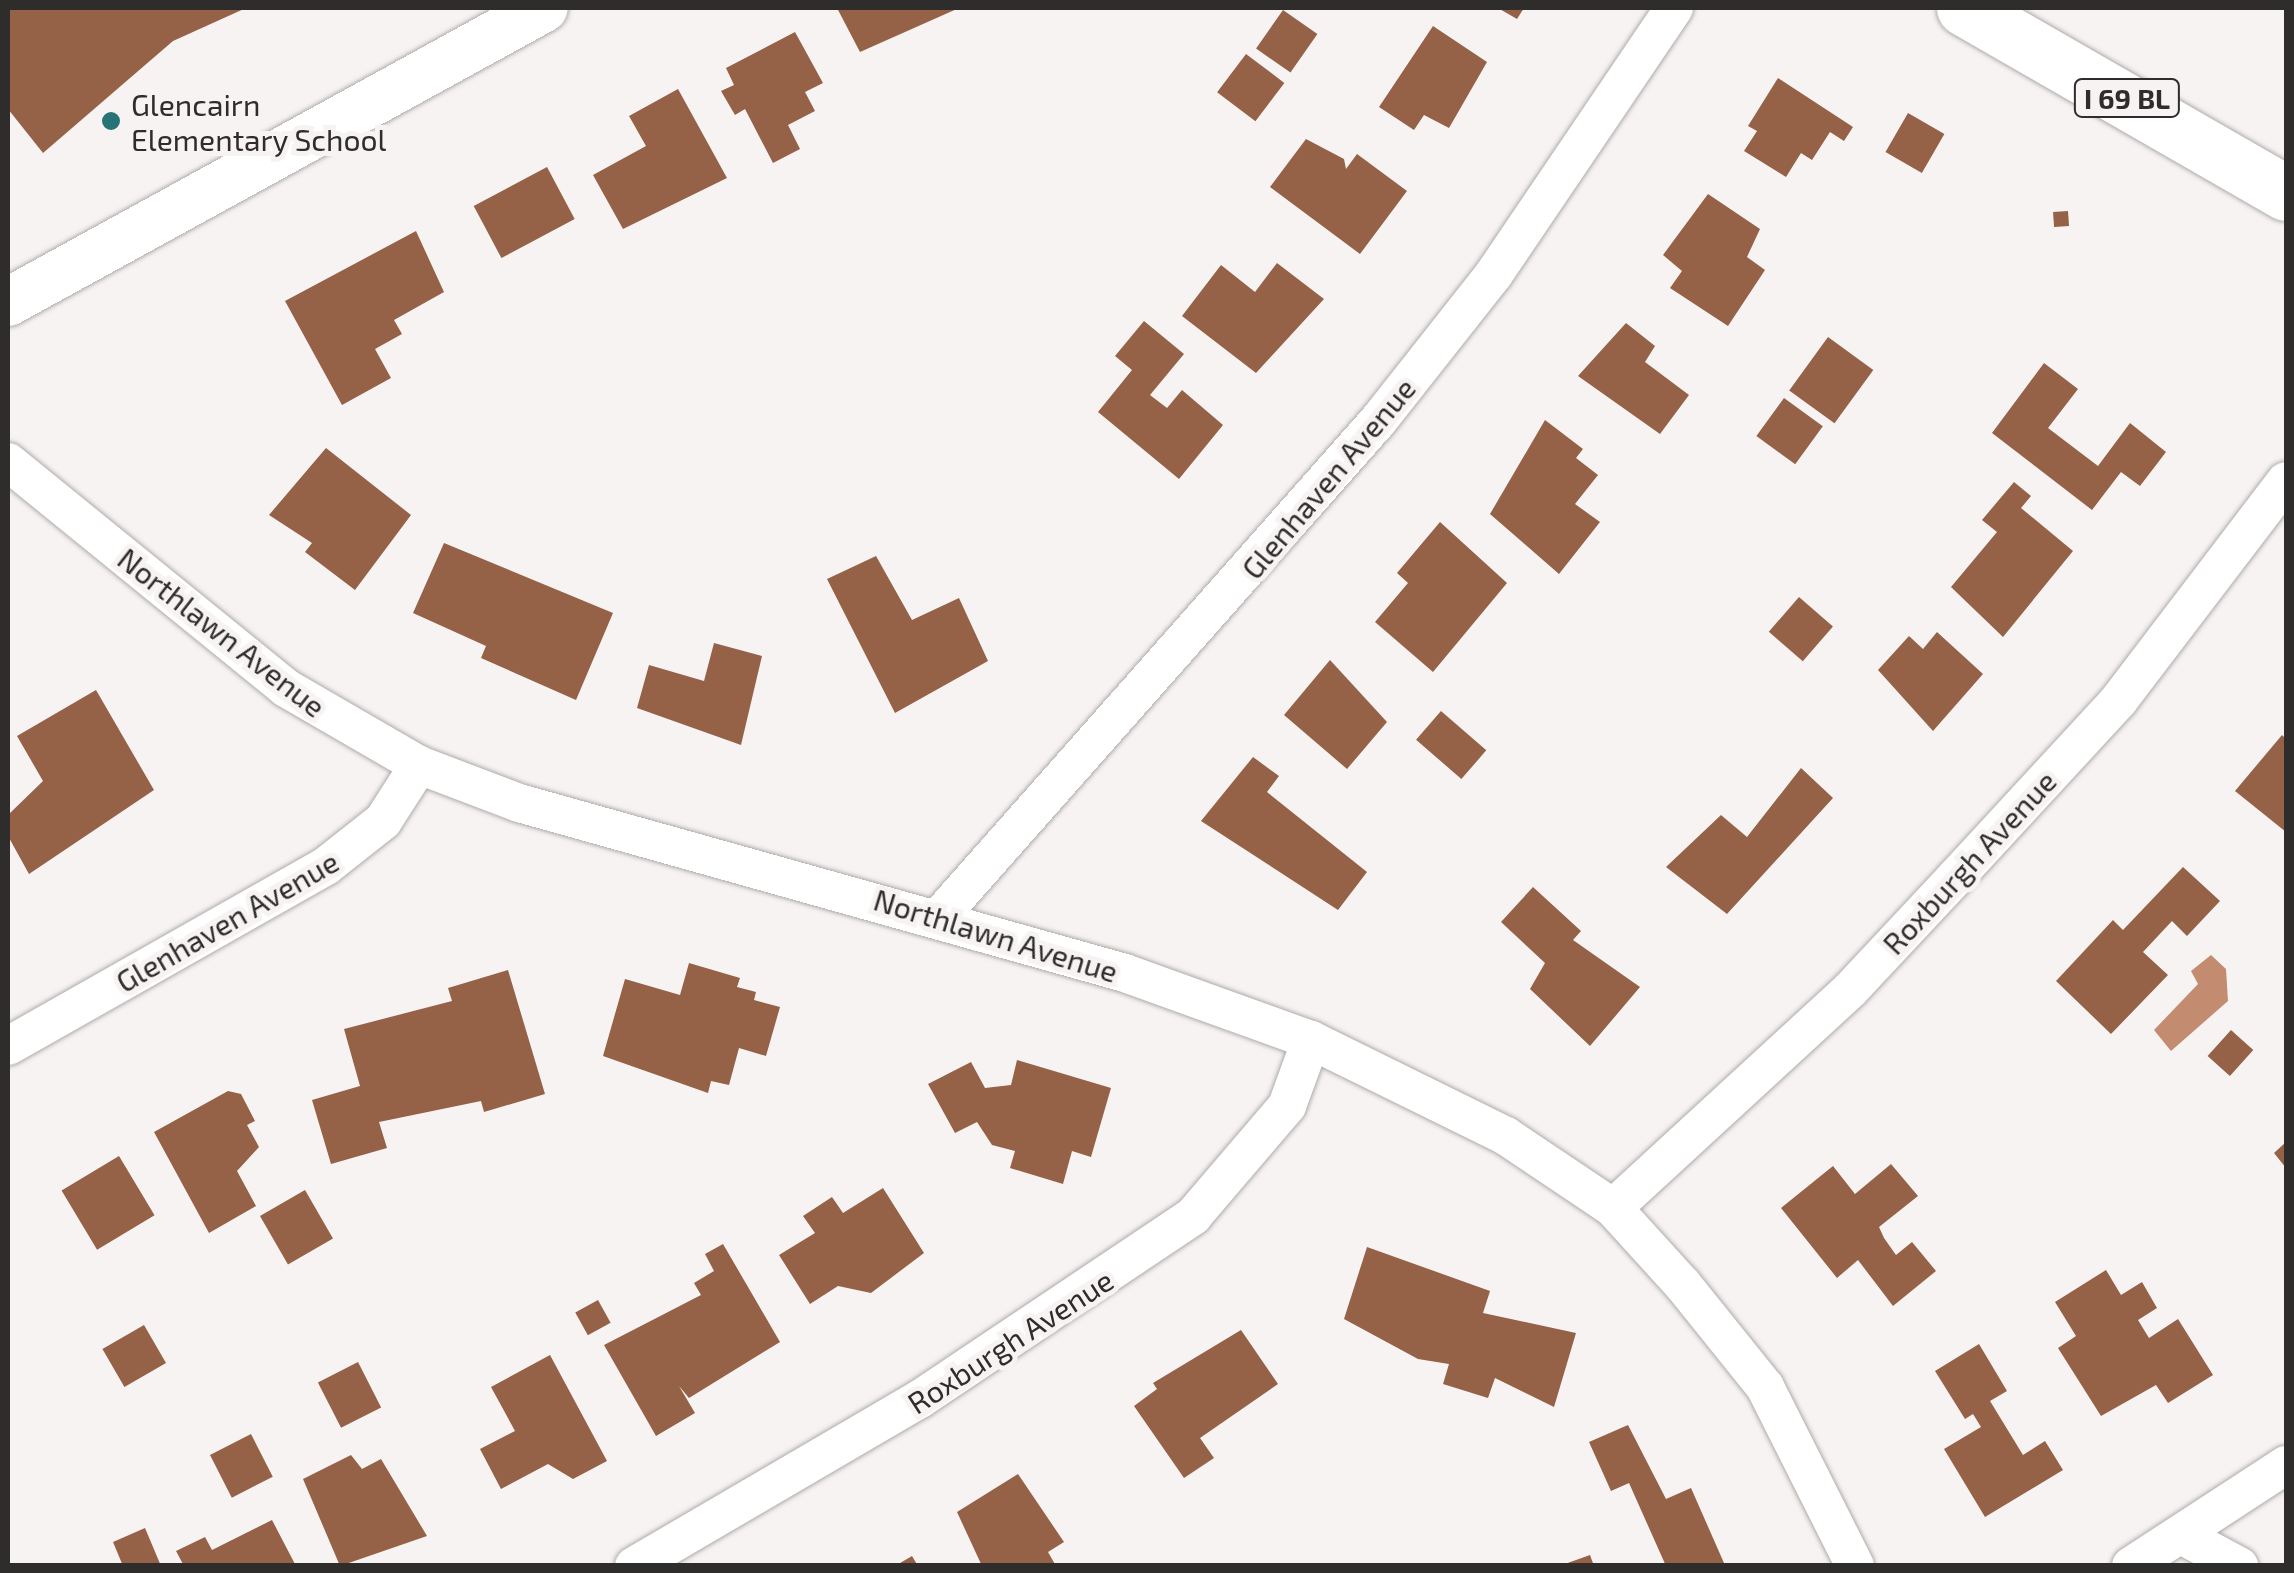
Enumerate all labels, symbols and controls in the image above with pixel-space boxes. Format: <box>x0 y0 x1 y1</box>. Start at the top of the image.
road number: I 69 BL <box>2072 75 2182 121</box>
place label: Glencairn Elementary School <box>131 86 387 156</box>
marker: Glencairn Elementary School <box>100 110 122 132</box>
street label: Glenhaven Avenue <box>1233 370 1423 586</box>
street label: Northlawn Avenue <box>111 540 333 724</box>
street label: Roxburgh Avenue <box>1875 763 2063 961</box>
street label: Glenhaven Avenue <box>109 842 345 1000</box>
street label: Northlawn Avenue <box>869 881 1123 989</box>
street label: Roxburgh Avenue <box>900 1261 1120 1421</box>

